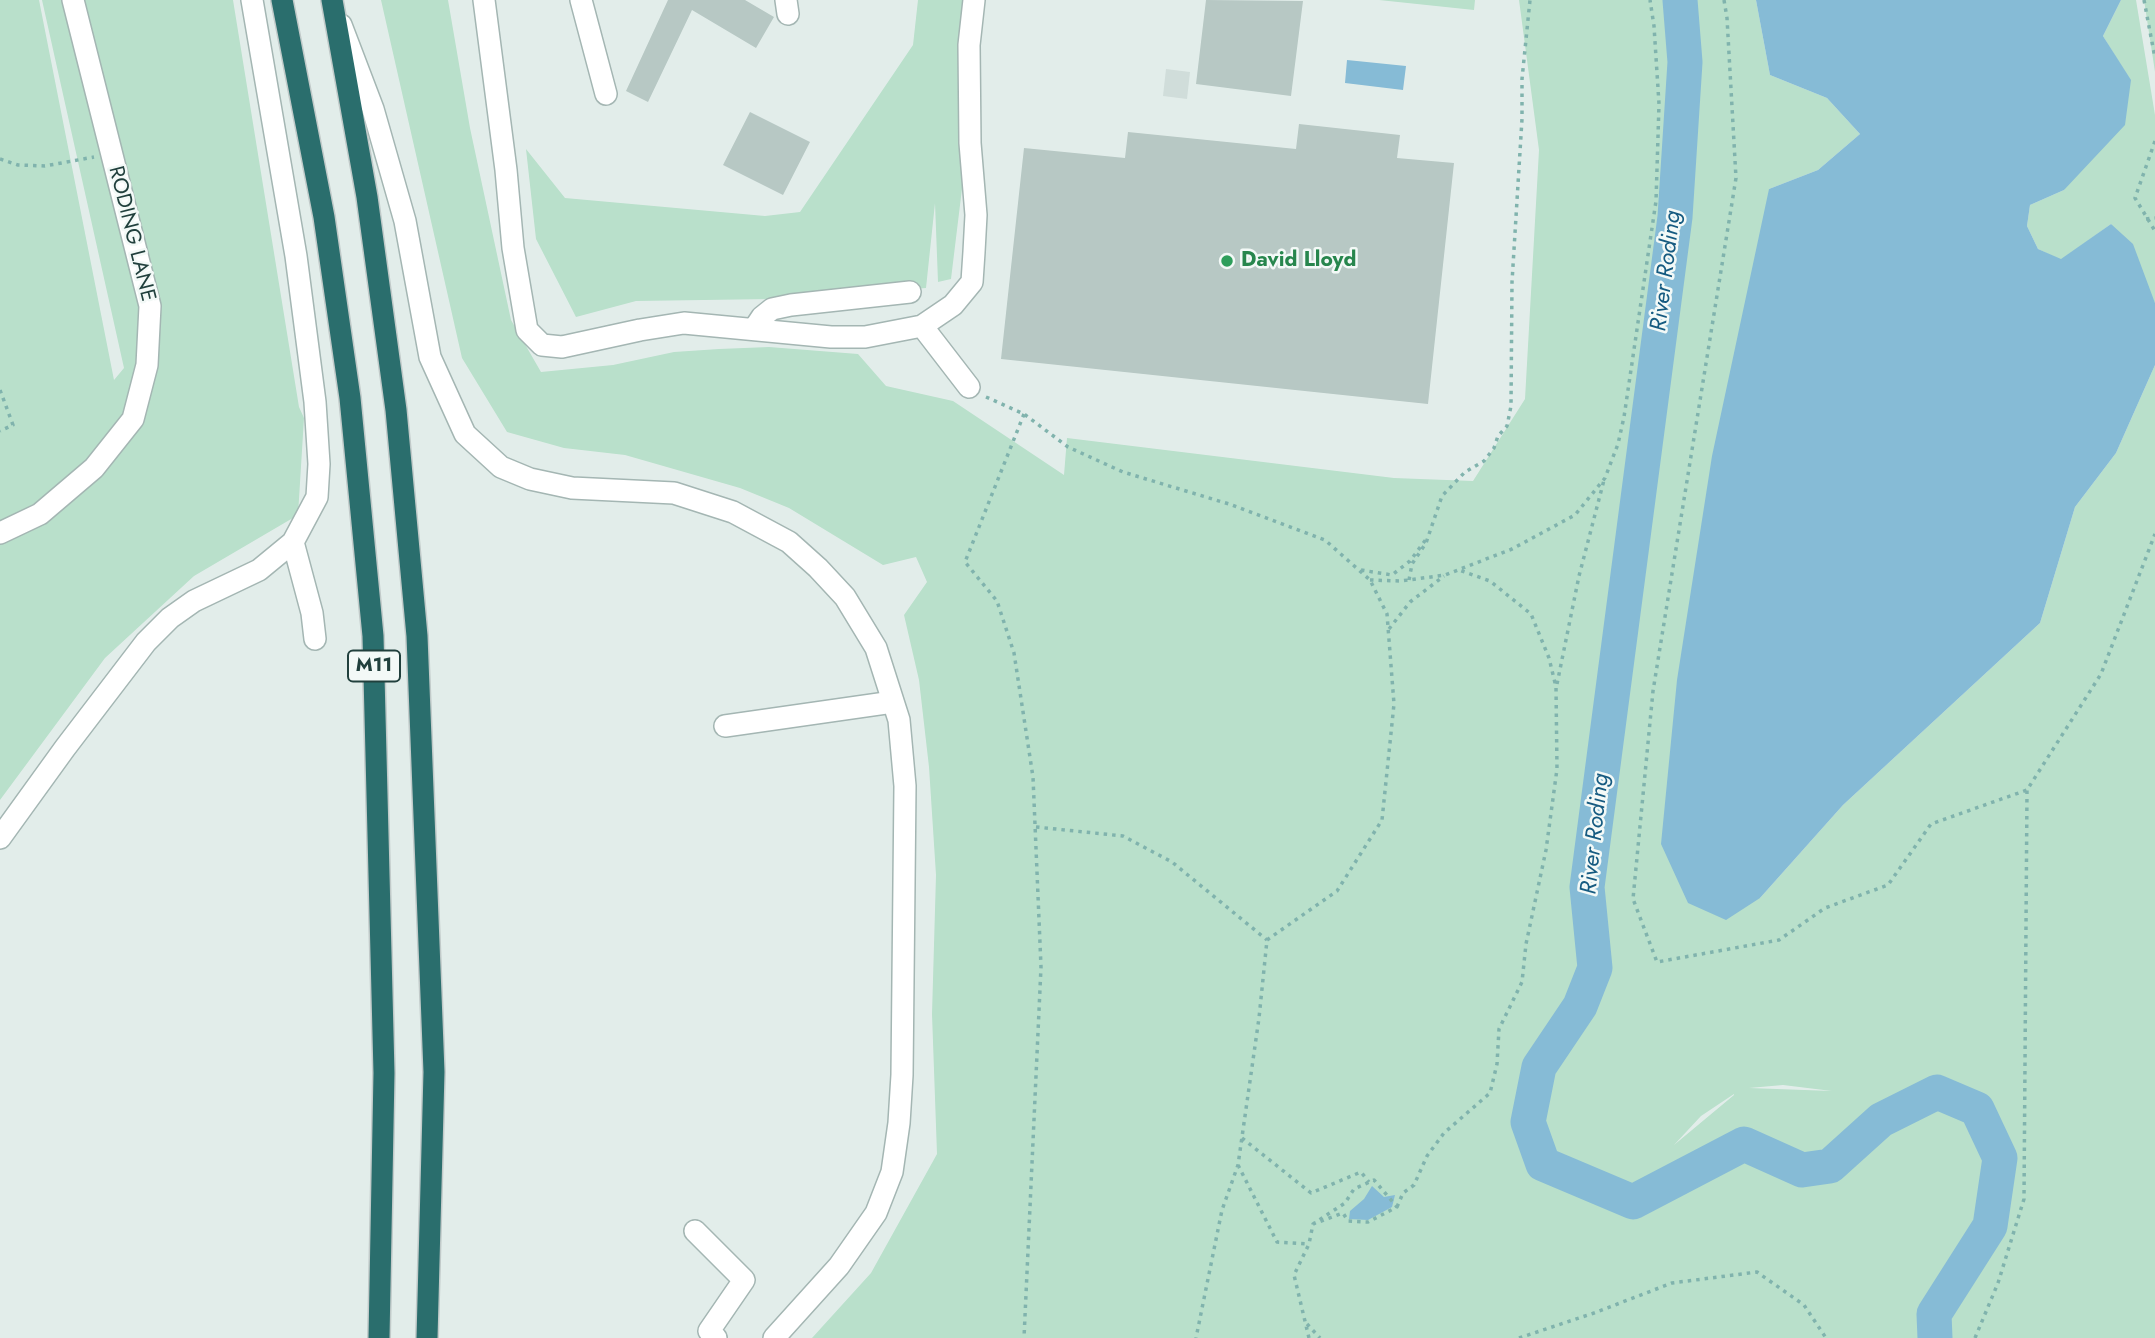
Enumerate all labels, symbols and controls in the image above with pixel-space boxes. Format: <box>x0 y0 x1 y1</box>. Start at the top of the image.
street label: RODING LANE <box>102 164 160 304</box>
water label: River Roding <box>1646 209 1688 333</box>
place label: David Lloyd <box>1241 248 1356 274</box>
marker: David Lloyd <box>1219 253 1235 269</box>
road number: M11 <box>348 650 400 681</box>
water label: River Roding <box>1576 772 1616 896</box>

